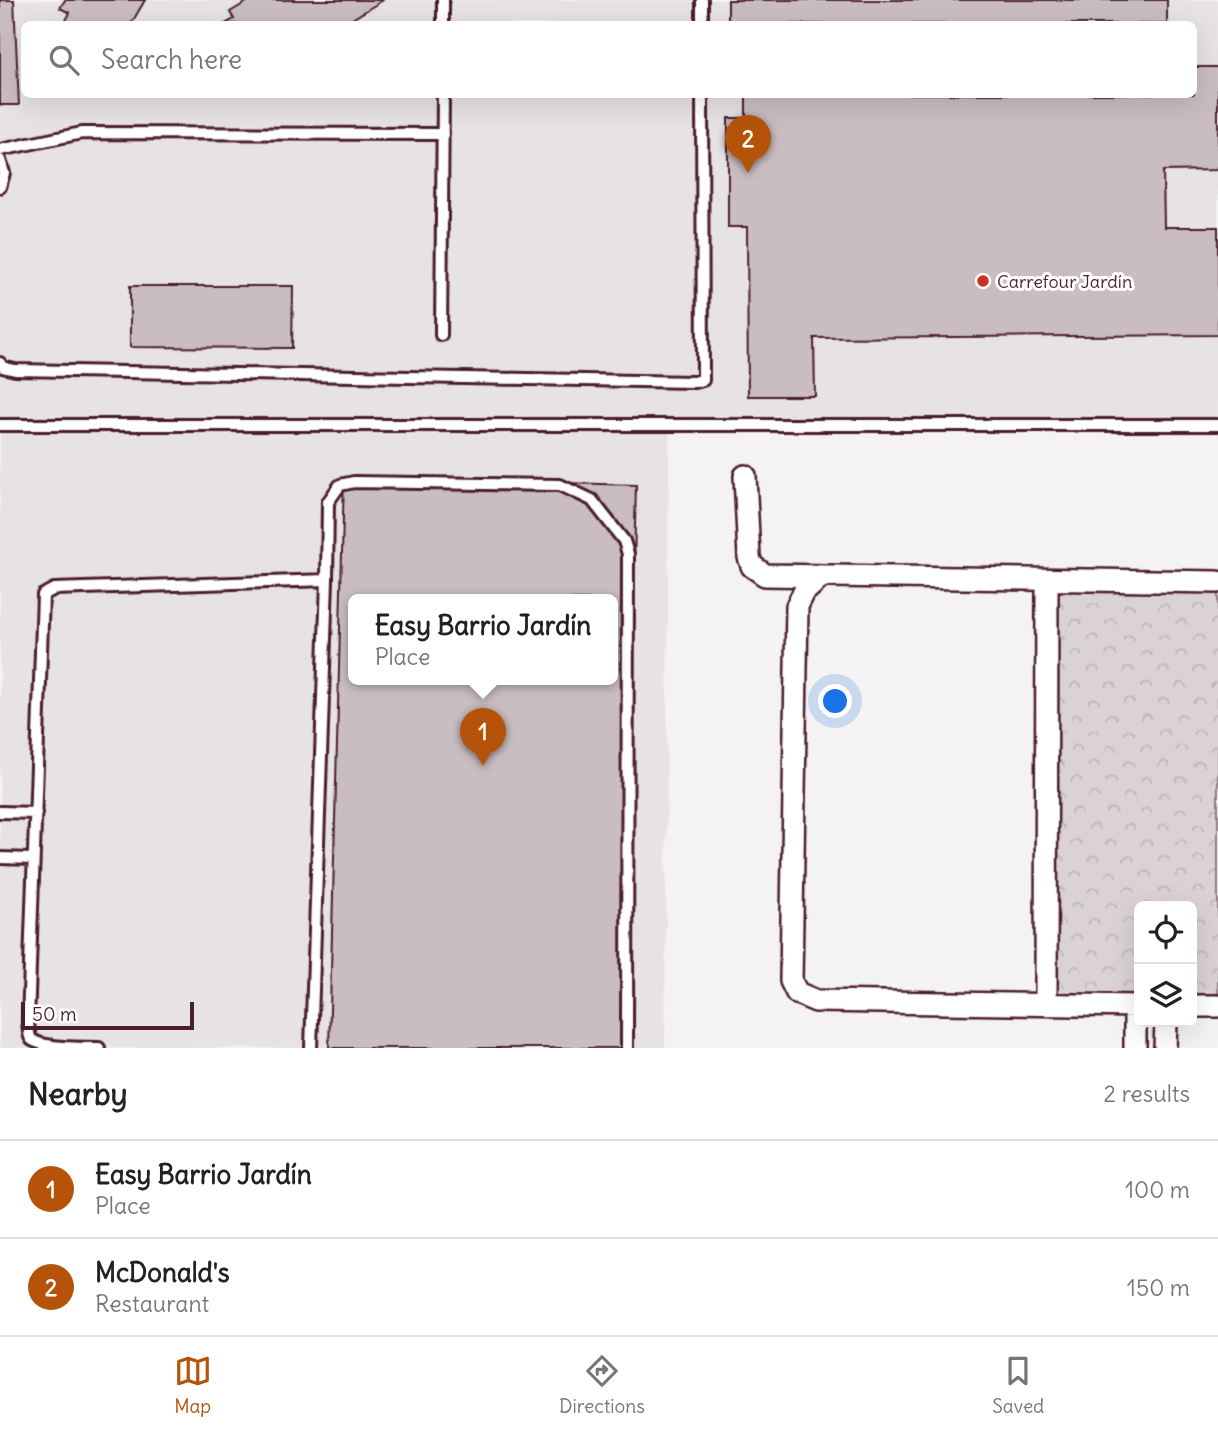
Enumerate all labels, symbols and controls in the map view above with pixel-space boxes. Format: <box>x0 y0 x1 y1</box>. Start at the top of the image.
search box <box>21 21 1197 98</box>
icon: search <box>45 41 83 79</box>
text: Search here <box>101 43 242 76</box>
pin: 2 <box>725 115 771 173</box>
place label: Carrefour Jardín <box>997 270 1132 293</box>
marker: Carrefour Jardín <box>975 273 991 289</box>
popup <box>348 594 618 685</box>
text: Easy Barrio Jardín <box>375 609 591 642</box>
text: Place <box>375 642 430 671</box>
your location <box>818 684 852 718</box>
pin: 1 <box>460 708 506 766</box>
map controls <box>1134 901 1197 1027</box>
button: locate <box>1134 901 1197 964</box>
button: layers <box>1134 964 1197 1027</box>
scale bar <box>21 999 194 1031</box>
text: 50 m <box>32 1002 77 1026</box>
text: Nearby <box>28 1075 128 1113</box>
text: 2 results <box>1104 1079 1190 1108</box>
text: Easy Barrio Jardín <box>95 1158 312 1191</box>
text: 1 <box>46 1175 56 1204</box>
text: 100 m <box>1125 1175 1190 1204</box>
text: Place <box>95 1191 151 1220</box>
text: McDonald's <box>95 1256 230 1289</box>
text: 2 <box>45 1273 57 1302</box>
text: 150 m <box>1127 1273 1190 1302</box>
text: Restaurant <box>95 1289 209 1318</box>
tab: Map <box>174 1352 212 1418</box>
tab: Directions <box>559 1352 645 1418</box>
tab: Saved <box>992 1352 1044 1418</box>

